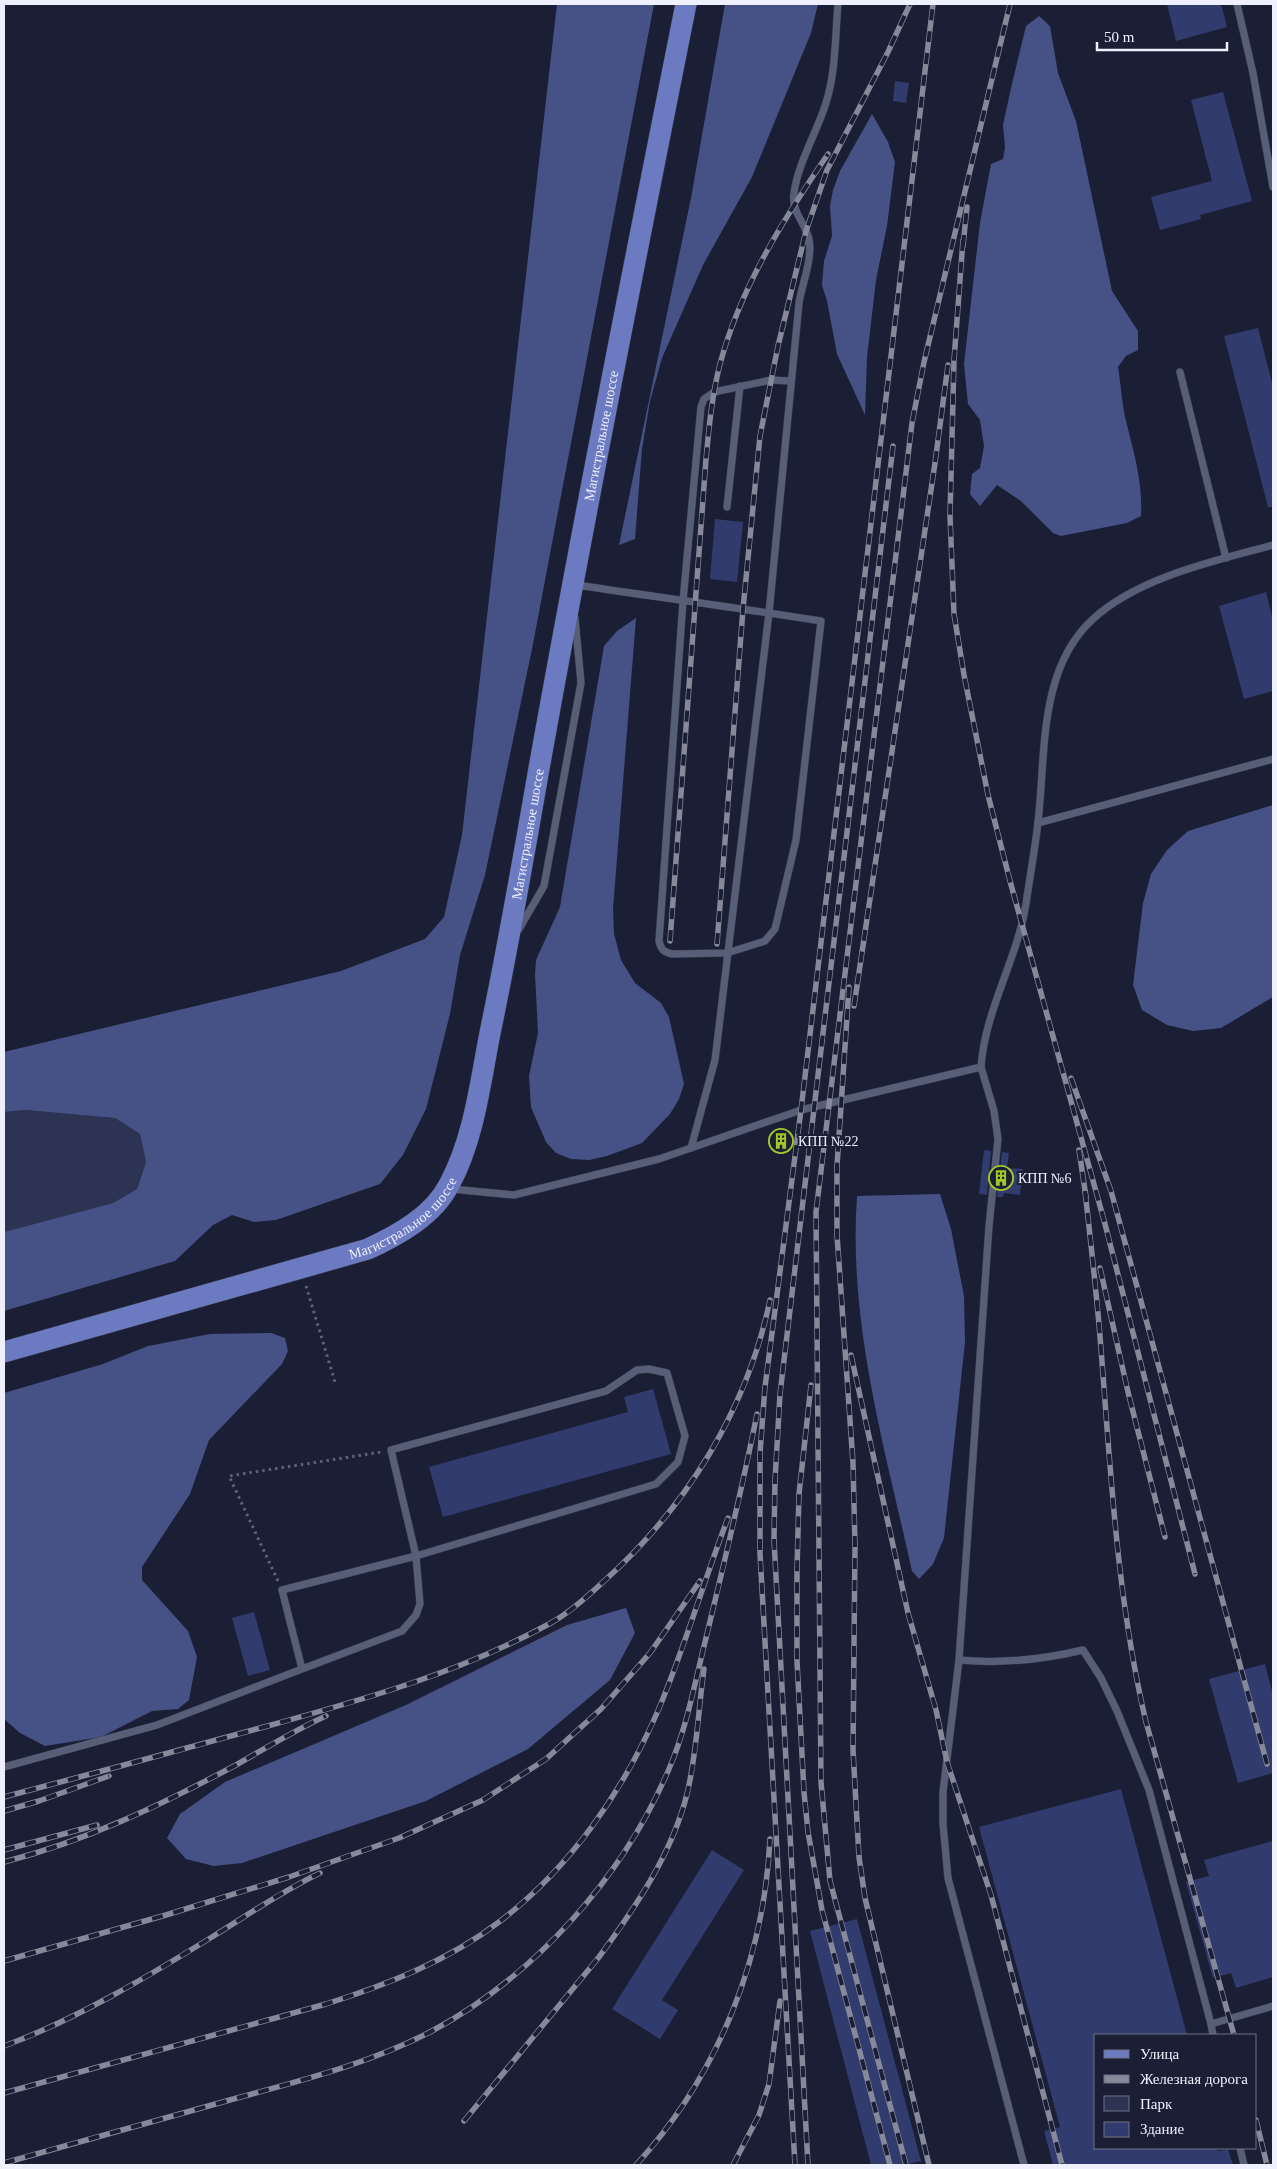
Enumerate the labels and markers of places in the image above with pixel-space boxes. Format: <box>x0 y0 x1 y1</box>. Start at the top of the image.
building icon: КПП №22 <box>768 1128 794 1154</box>
place label: КПП №22 <box>798 1134 858 1149</box>
building icon: КПП №6 <box>988 1165 1014 1191</box>
place label: КПП №6 <box>1018 1171 1071 1186</box>

